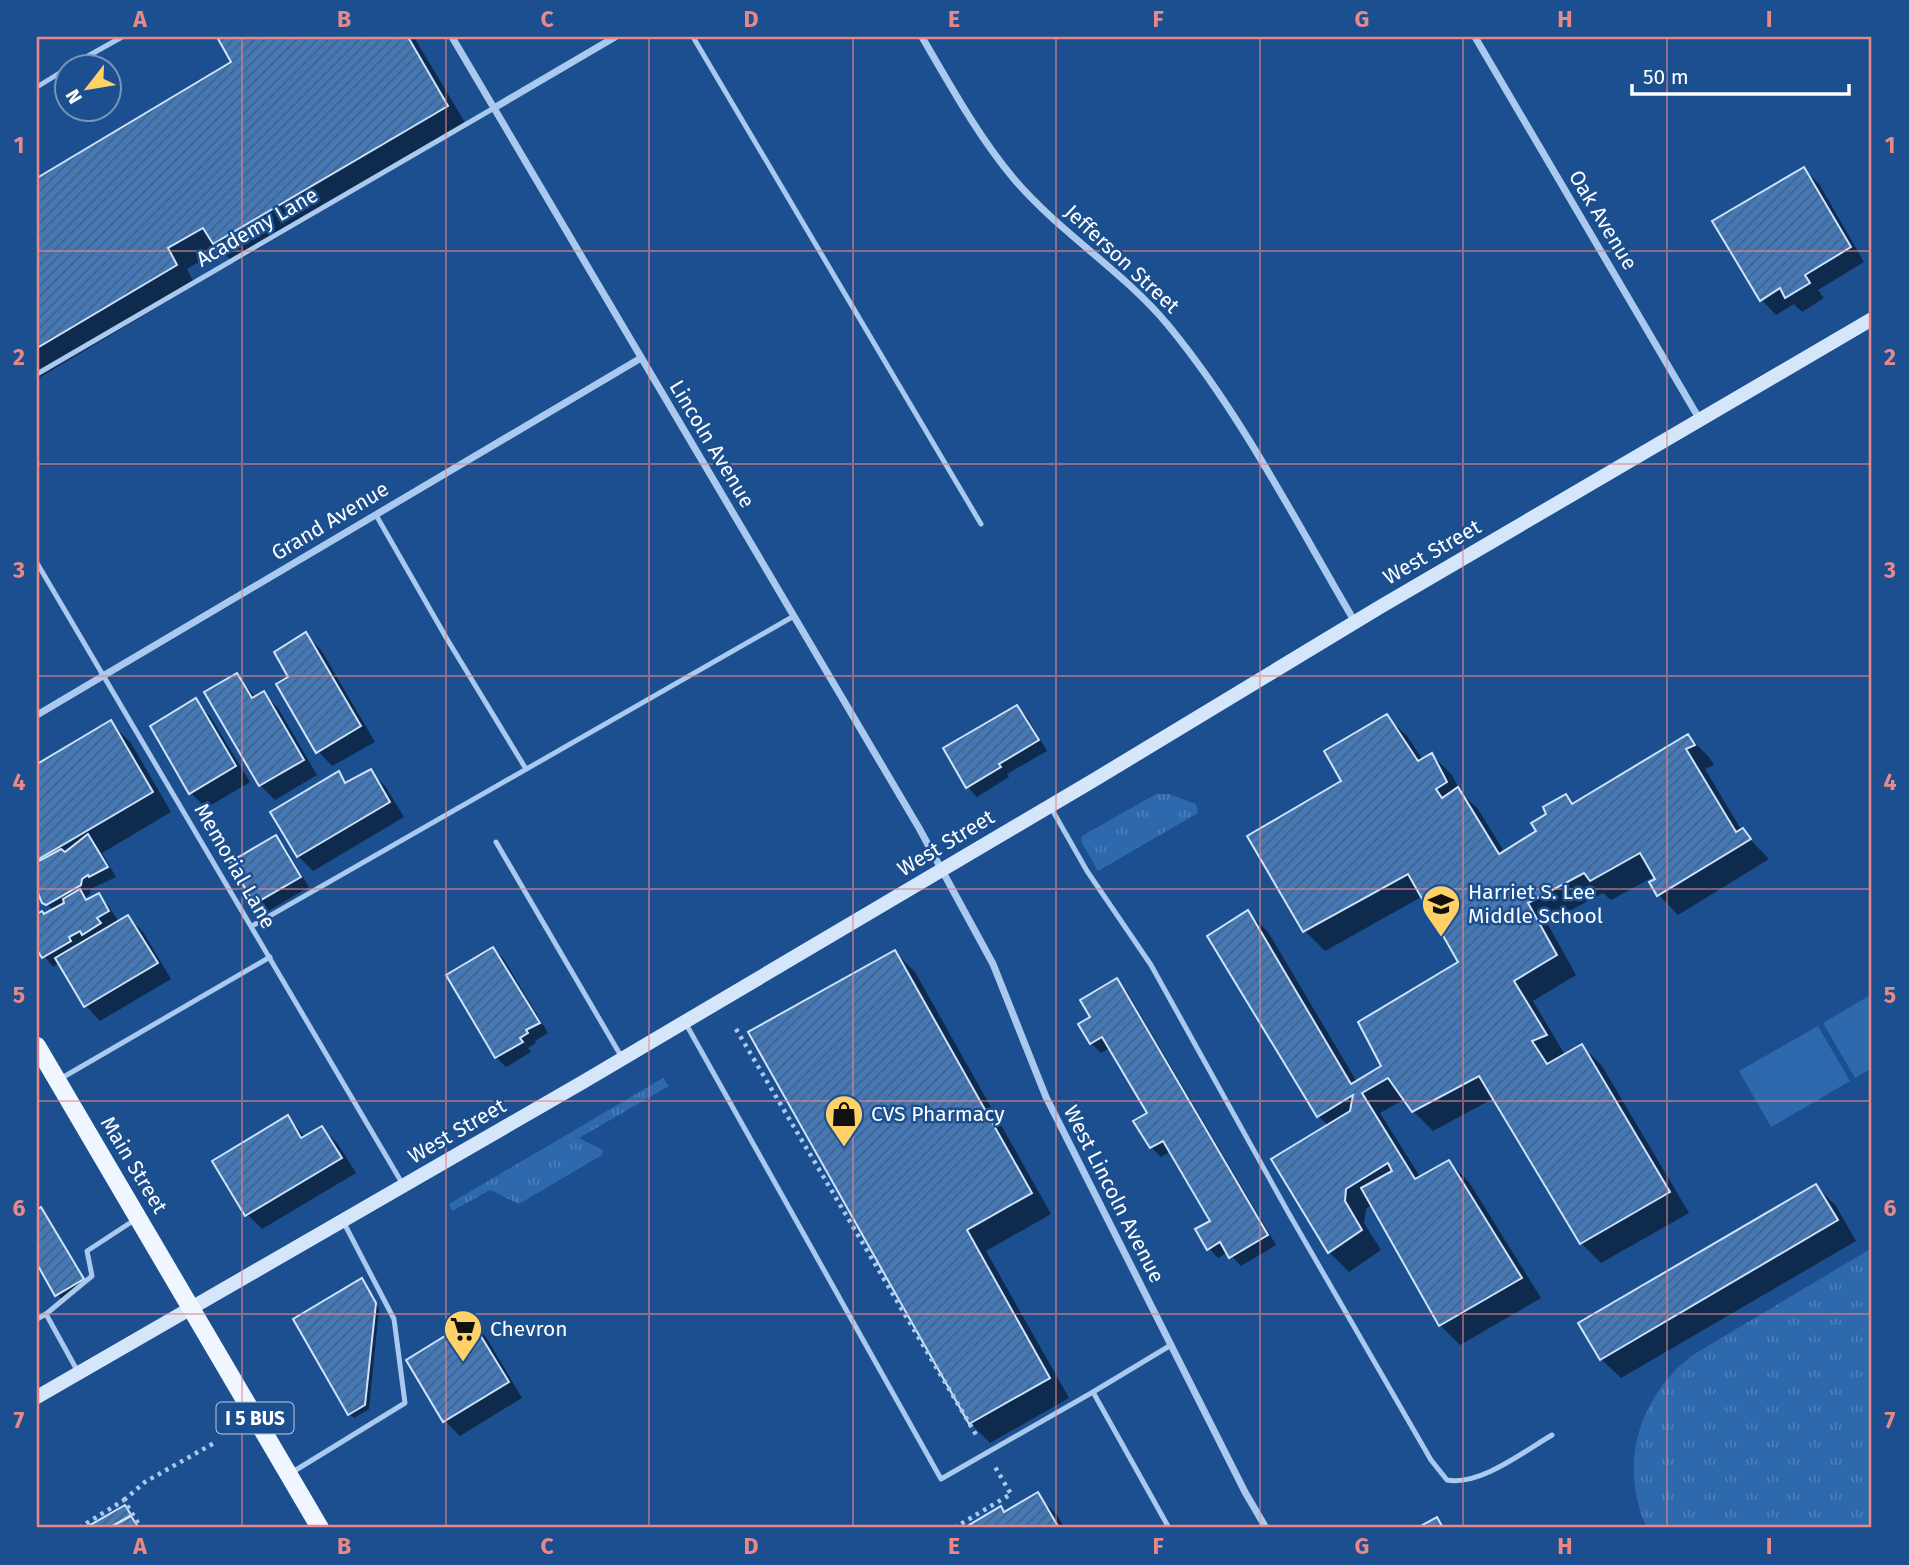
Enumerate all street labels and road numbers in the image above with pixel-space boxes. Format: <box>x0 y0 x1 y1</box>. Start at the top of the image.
street label: Oak Avenue <box>1563 165 1643 275</box>
street label: Academy Lane <box>191 182 323 272</box>
street label: Jefferson Street <box>1059 199 1185 319</box>
street label: Lincoln Avenue <box>664 375 760 513</box>
street label: Grand Avenue <box>267 476 393 566</box>
street label: West Street <box>1379 513 1486 590</box>
street label: Memorial Lane <box>189 799 281 933</box>
street label: West Street <box>893 804 1000 882</box>
street label: West Street <box>404 1092 511 1169</box>
street label: West Lincoln Avenue <box>1058 1101 1170 1287</box>
street label: Main Street <box>95 1112 173 1219</box>
road number: I 5 BUS <box>216 1402 294 1434</box>

